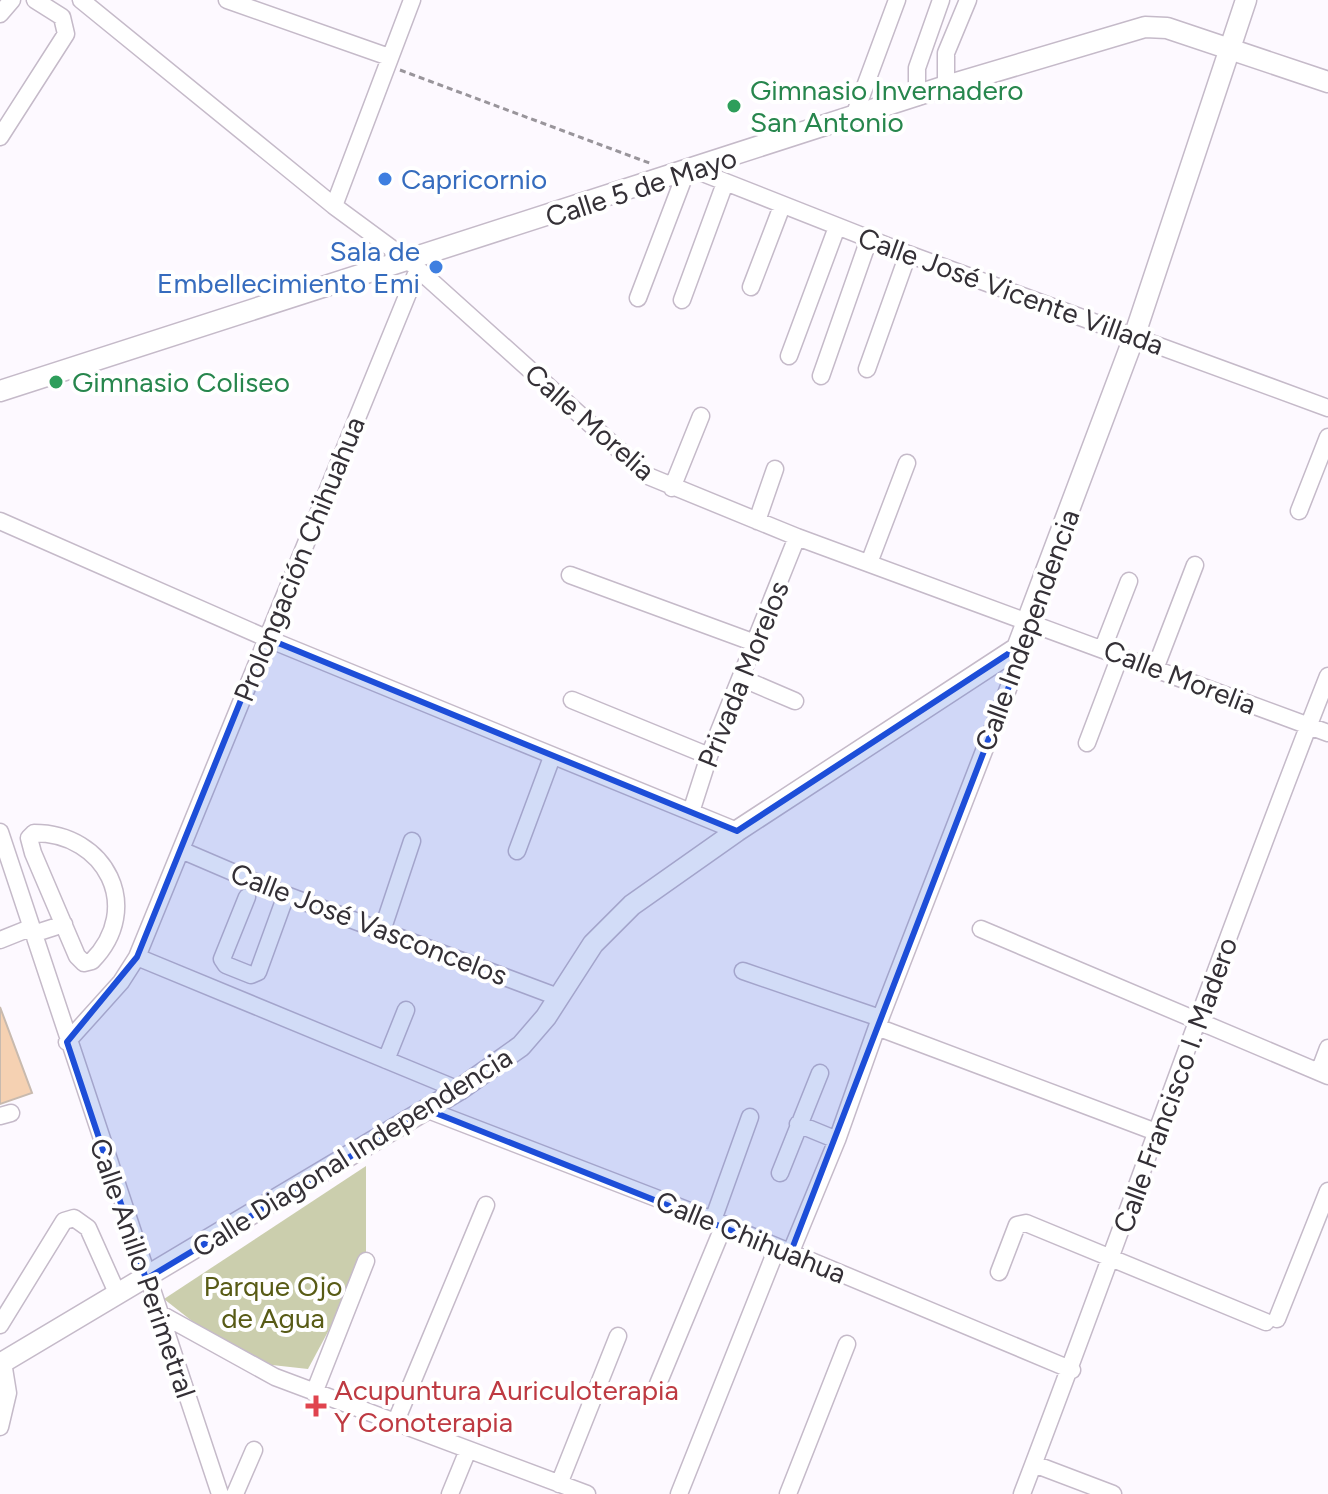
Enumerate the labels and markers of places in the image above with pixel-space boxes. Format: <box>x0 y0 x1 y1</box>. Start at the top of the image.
place label: Gimnasio Invernadero San Antonio <box>750 73 1024 139</box>
marker: Gimnasio Invernadero San Antonio <box>725 97 743 115</box>
place label: Capricornio <box>401 162 547 196</box>
marker: Capricornio <box>376 170 394 188</box>
place label: Sala de Embellecimiento Emi <box>157 234 420 300</box>
marker: Sala de Embellecimiento Emi <box>427 258 445 276</box>
place label: Gimnasio Coliseo <box>72 365 290 399</box>
marker: Gimnasio Coliseo <box>47 373 65 391</box>
place label: Acupuntura Auriculoterapia Y Conoterapia <box>334 1373 679 1439</box>
marker: Acupuntura Auriculoterapia Y Conoterapia <box>305 1395 327 1417</box>

